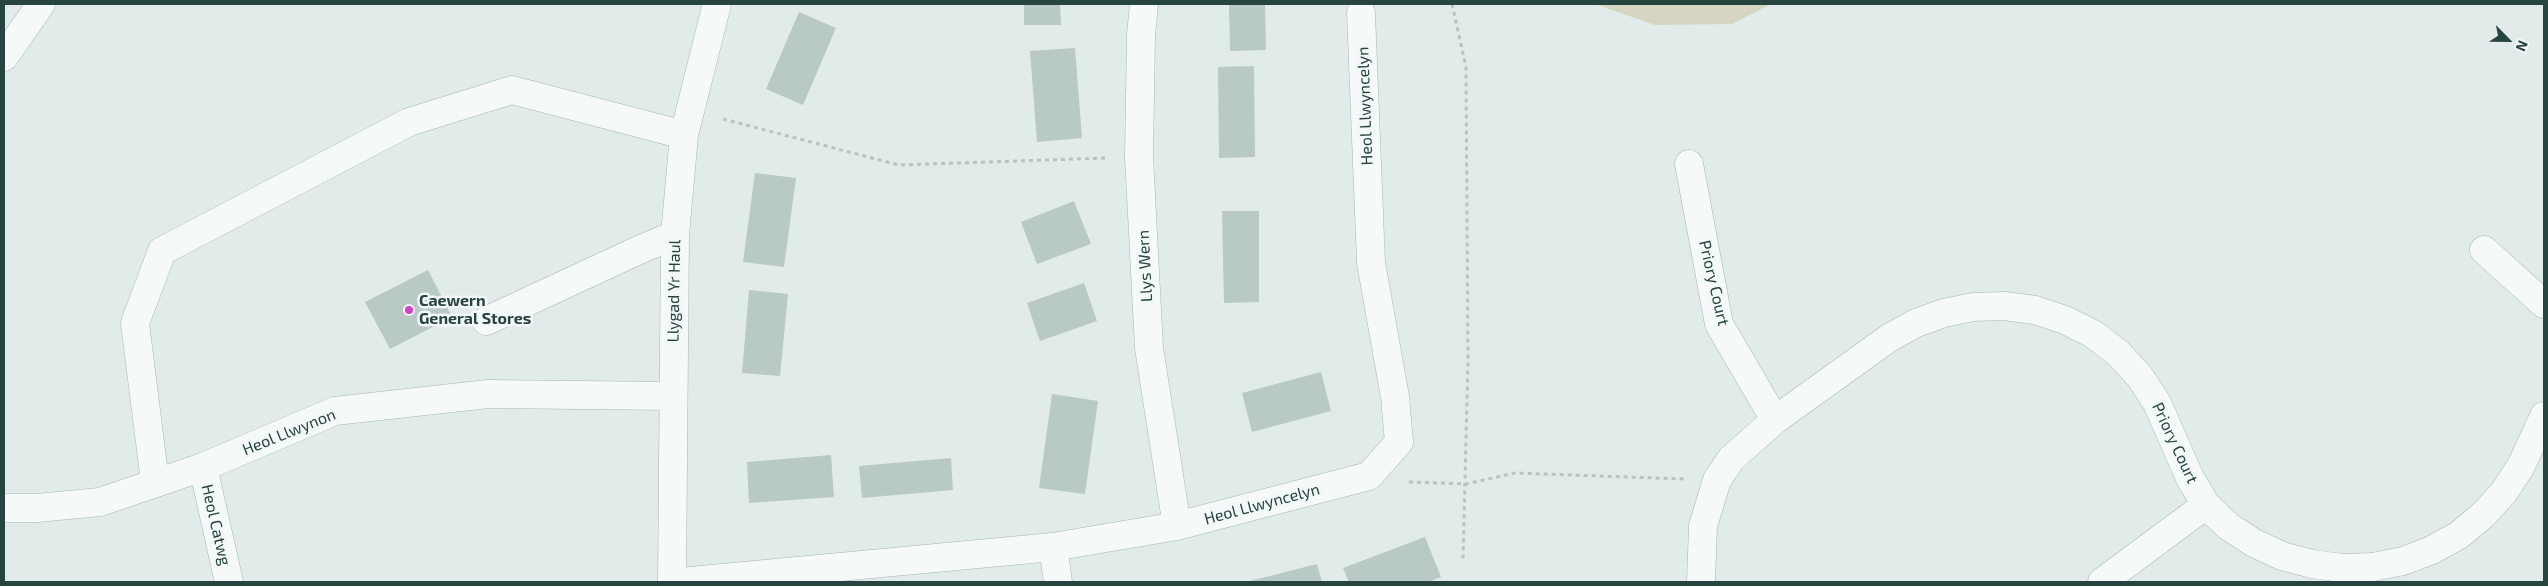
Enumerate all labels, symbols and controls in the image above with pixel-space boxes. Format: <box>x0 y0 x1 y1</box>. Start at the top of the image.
north arrow <box>2483 15 2533 65</box>
text: N <box>2512 38 2532 54</box>
street label: Heol Llwyncelyn <box>1353 46 1377 166</box>
street label: Llys Wern <box>1134 230 1156 302</box>
street label: Priory Court <box>1695 238 1733 328</box>
street label: Llygad Yr Haul <box>664 239 684 343</box>
place label: Caewern General Stores <box>419 291 531 329</box>
marker: Caewern General Stores <box>403 304 415 316</box>
street label: Priory Court <box>2148 399 2202 487</box>
street label: Heol Llwynon <box>240 405 338 459</box>
street label: Heol Llwyncelyn <box>1202 479 1322 529</box>
street label: Heol Catwg <box>197 483 235 567</box>

